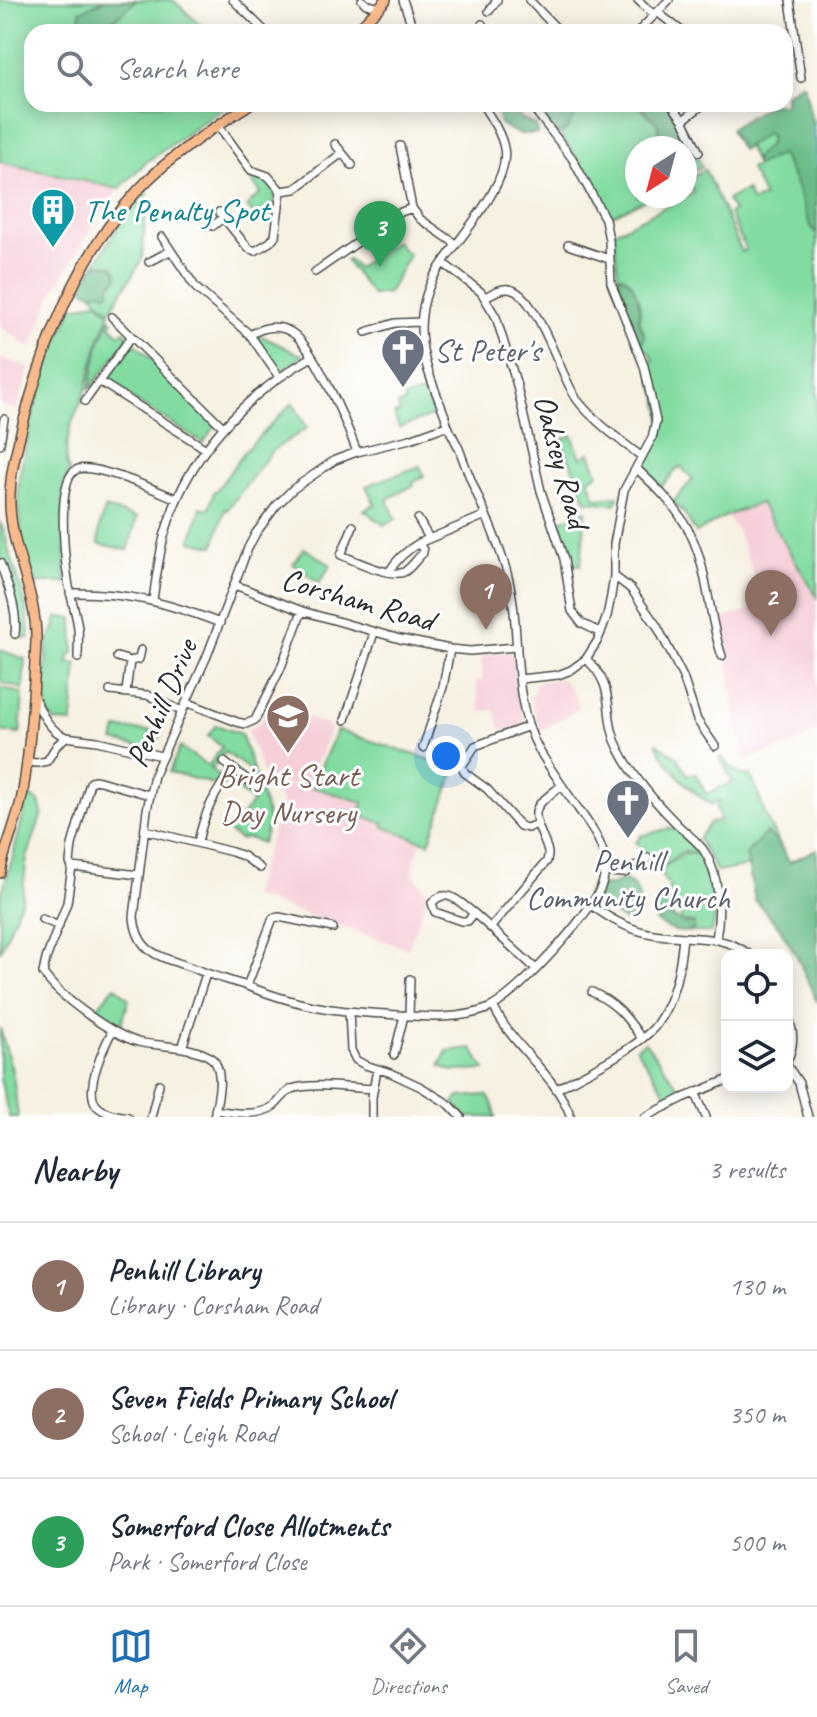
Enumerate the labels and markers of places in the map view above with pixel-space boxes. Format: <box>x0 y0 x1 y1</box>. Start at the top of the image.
building icon: The Penalty Spot <box>29 186 77 249</box>
place label: The Penalty Spot <box>84 190 272 231</box>
pin: 3 <box>354 201 406 267</box>
church icon: St Peter's <box>379 326 427 389</box>
place label: St Peter's <box>434 330 544 371</box>
pin: 1 <box>460 564 512 630</box>
pin: 2 <box>745 570 797 636</box>
school or university icon: Bright Start Day Nursery <box>264 692 312 755</box>
place label: Bright Start Day Nursery <box>218 755 362 833</box>
church icon: Penhill Community Church <box>604 777 652 840</box>
place label: Penhill Community Church <box>526 840 731 918</box>

